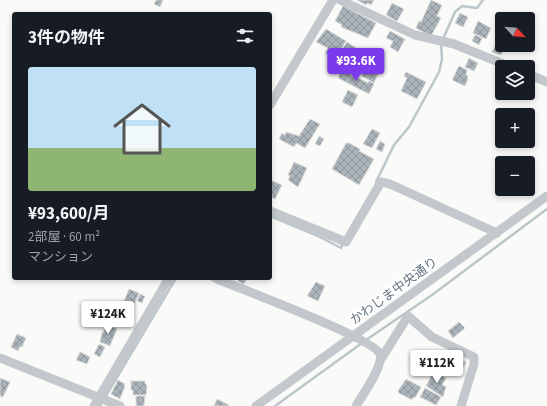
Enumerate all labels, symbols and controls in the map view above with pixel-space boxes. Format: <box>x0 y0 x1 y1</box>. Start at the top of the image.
north arrow <box>495 12 535 52</box>
map controls <box>495 12 535 196</box>
icon: filters <box>234 25 256 47</box>
text: 3件の物件 <box>28 26 105 50</box>
pin: ¥93.6K <box>323 48 389 82</box>
text: ¥93.6K <box>336 52 376 70</box>
button: layers <box>495 60 535 100</box>
icon: home <box>106 93 178 165</box>
button: + <box>495 108 535 148</box>
button: − <box>495 156 535 196</box>
text: ¥93,600/月 <box>28 202 110 226</box>
text: 2部屋 · 60 m² <box>28 228 100 246</box>
text: マンション <box>28 248 93 266</box>
street label: かわじま中央通り <box>347 253 441 329</box>
pin: ¥124K <box>80 301 136 335</box>
text: ¥124K <box>90 305 126 323</box>
pin: ¥112K <box>409 350 465 384</box>
text: ¥112K <box>419 354 455 372</box>

